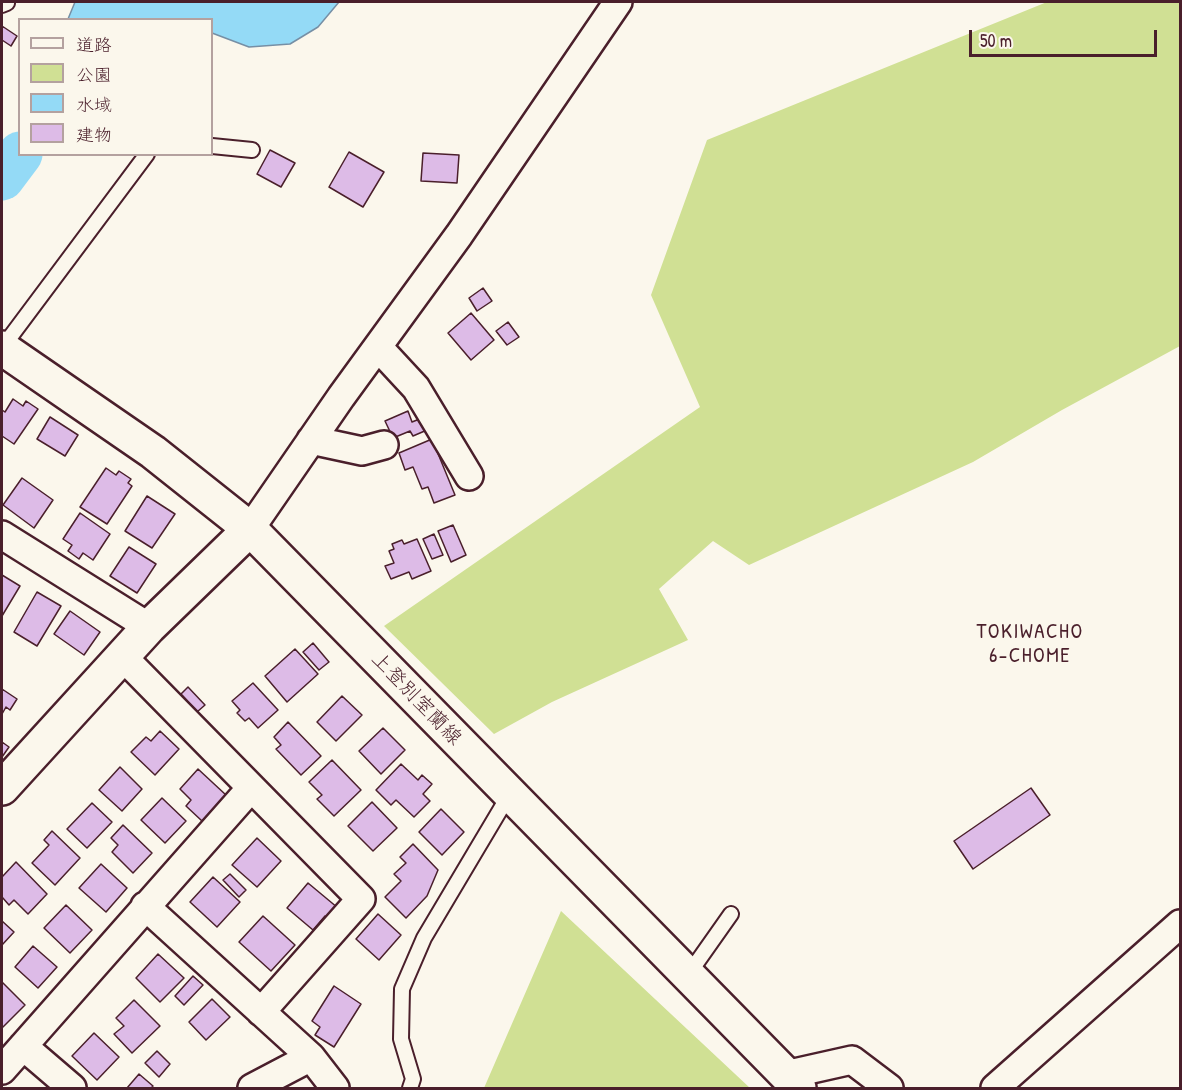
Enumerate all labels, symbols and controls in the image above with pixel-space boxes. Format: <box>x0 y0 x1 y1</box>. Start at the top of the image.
legend <box>18 18 213 156</box>
scale bar <box>972 18 1160 56</box>
text: 50 m <box>980 28 1012 53</box>
text: 道路 <box>76 32 112 57</box>
text: 公園 <box>76 62 112 87</box>
text: 水域 <box>76 92 112 117</box>
text: 建物 <box>76 122 112 147</box>
district label: TOKIWACHO 6-CHOME <box>976 619 1084 669</box>
street label: 上登別室蘭線 <box>366 648 466 750</box>

